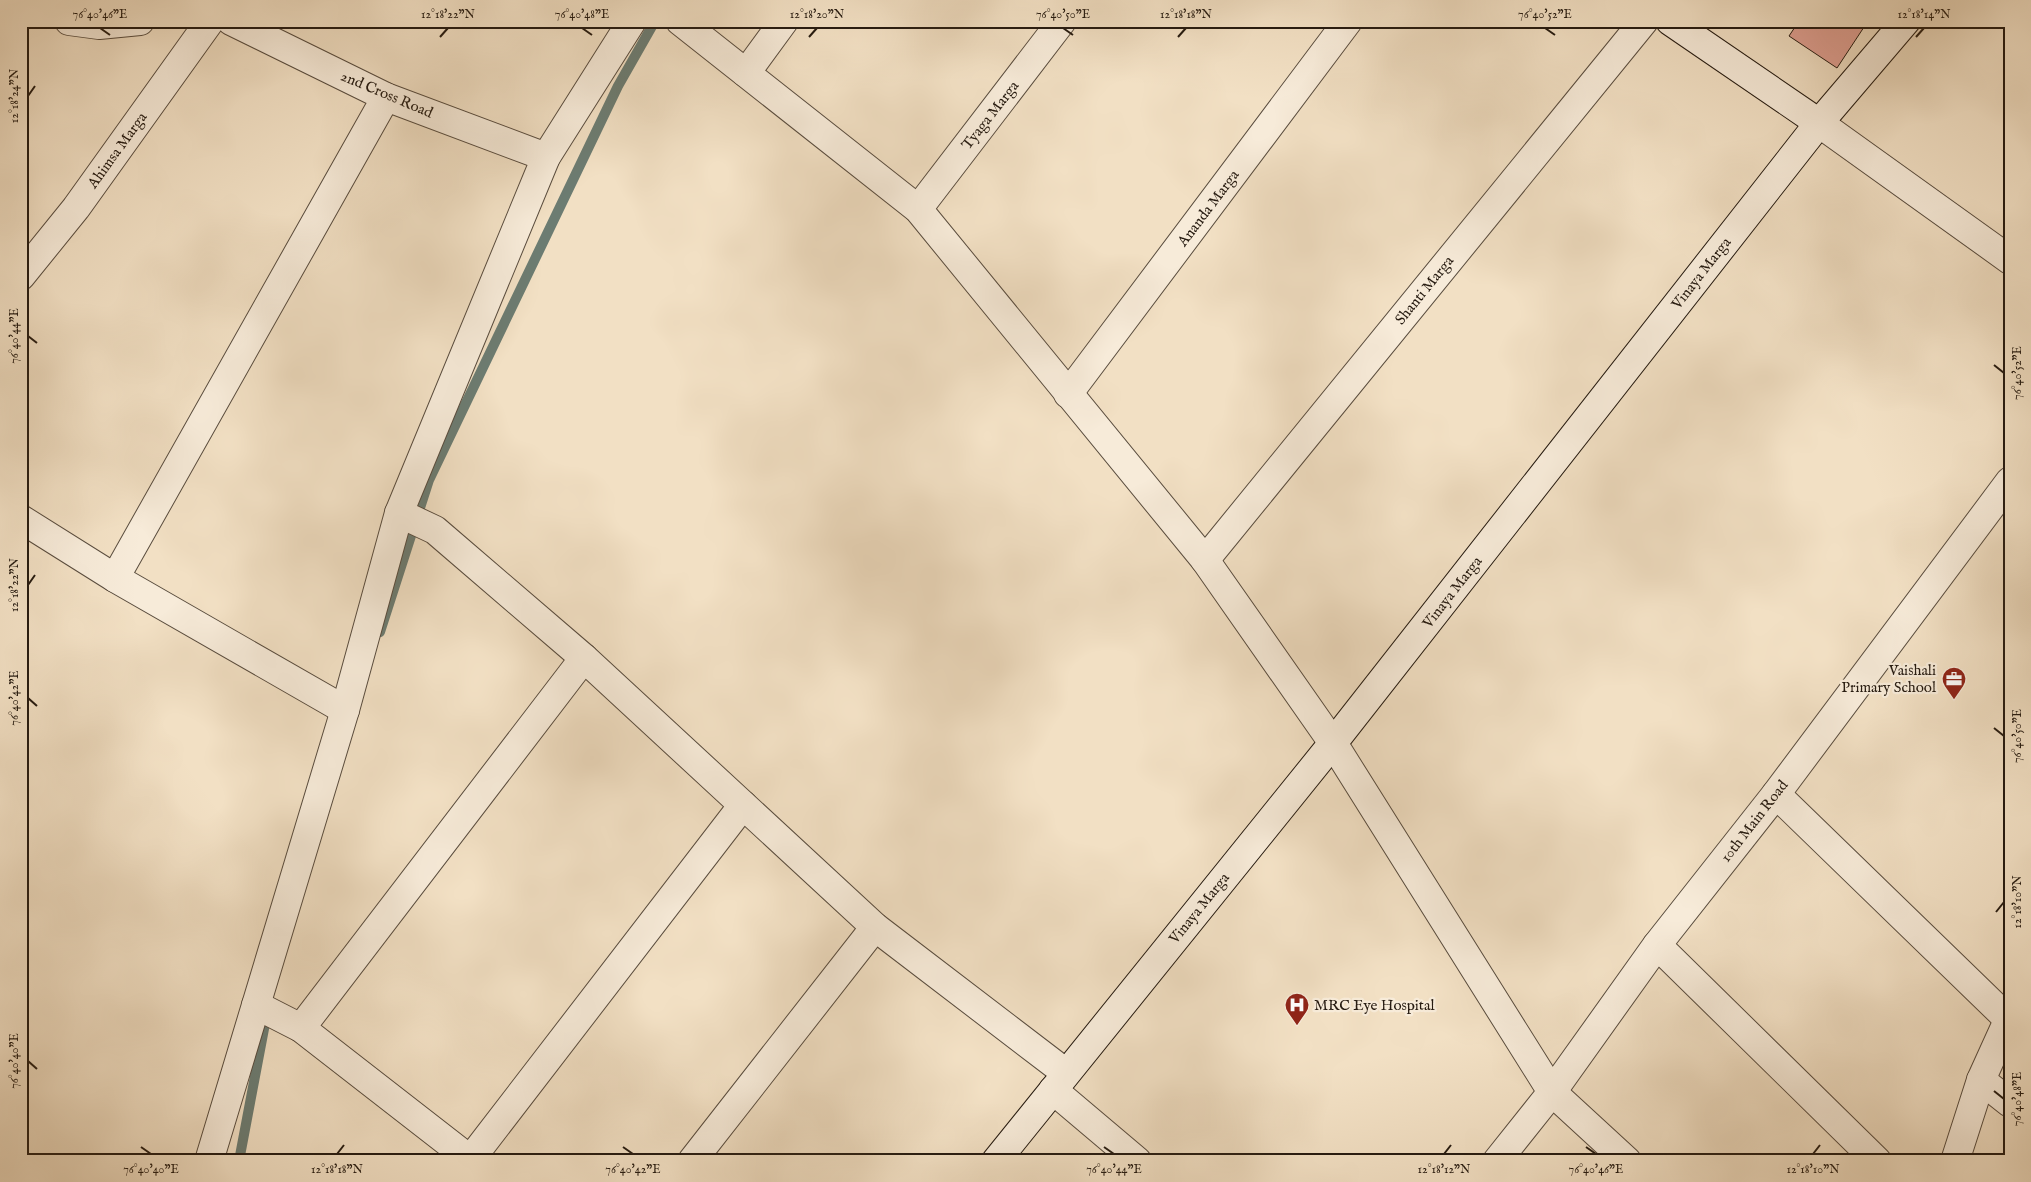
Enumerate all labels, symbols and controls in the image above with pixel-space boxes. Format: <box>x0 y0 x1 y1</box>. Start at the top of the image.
text: 76°40'46"E <box>73 7 127 22</box>
text: 12°18'22"N <box>421 7 476 22</box>
text: 76°40'48"E <box>555 7 609 22</box>
text: 12°18'20"N <box>790 7 845 22</box>
text: 76°40'50"E <box>1036 7 1090 22</box>
text: 12°18'18"N <box>1160 7 1213 22</box>
text: 76°40'52"E <box>1518 7 1572 22</box>
text: 12°18'14"N <box>1897 7 1951 22</box>
street label: 2nd Cross Road <box>338 67 437 123</box>
text: 12°18'24"N <box>7 68 22 123</box>
street label: Tyaga Marga <box>957 77 1024 154</box>
street label: Ahimsa Marga <box>83 108 152 193</box>
street label: Ananda Marga <box>1173 166 1244 251</box>
street label: Vinaya Marga <box>1667 233 1736 314</box>
street label: Shanti Marga <box>1391 252 1458 329</box>
text: 76°40'44"E <box>7 308 22 364</box>
text: 76°40'52"E <box>2010 346 2025 400</box>
street label: Vinaya Marga <box>1418 552 1487 633</box>
text: 12°18'22"N <box>7 557 22 612</box>
place label: Vaishali Primary School <box>1841 661 1937 697</box>
office icon: Vaishali Primary School <box>1941 666 1967 700</box>
text: 76°40'42"E <box>7 670 22 726</box>
text: 76°40'50"E <box>2010 709 2025 763</box>
street label: 10th Main Road <box>1716 776 1793 866</box>
street label: Vinaya Marga <box>1164 869 1234 948</box>
text: 12°18'10"N <box>2010 875 2025 929</box>
hospital icon: MRC Eye Hospital <box>1284 992 1310 1026</box>
place label: MRC Eye Hospital <box>1314 996 1435 1015</box>
text: 76°40'40"E <box>7 1033 22 1089</box>
text: 76°40'48"E <box>2010 1072 2025 1126</box>
text: 76°40'40"E <box>123 1162 179 1177</box>
text: 12°18'18"N <box>311 1162 364 1177</box>
text: 76°40'42"E <box>605 1162 661 1177</box>
text: 76°40'44"E <box>1086 1162 1142 1177</box>
text: 12°18'12"N <box>1418 1162 1471 1177</box>
text: 76°40'46"E <box>1569 1162 1623 1177</box>
text: 12°18'10"N <box>1786 1162 1840 1177</box>

